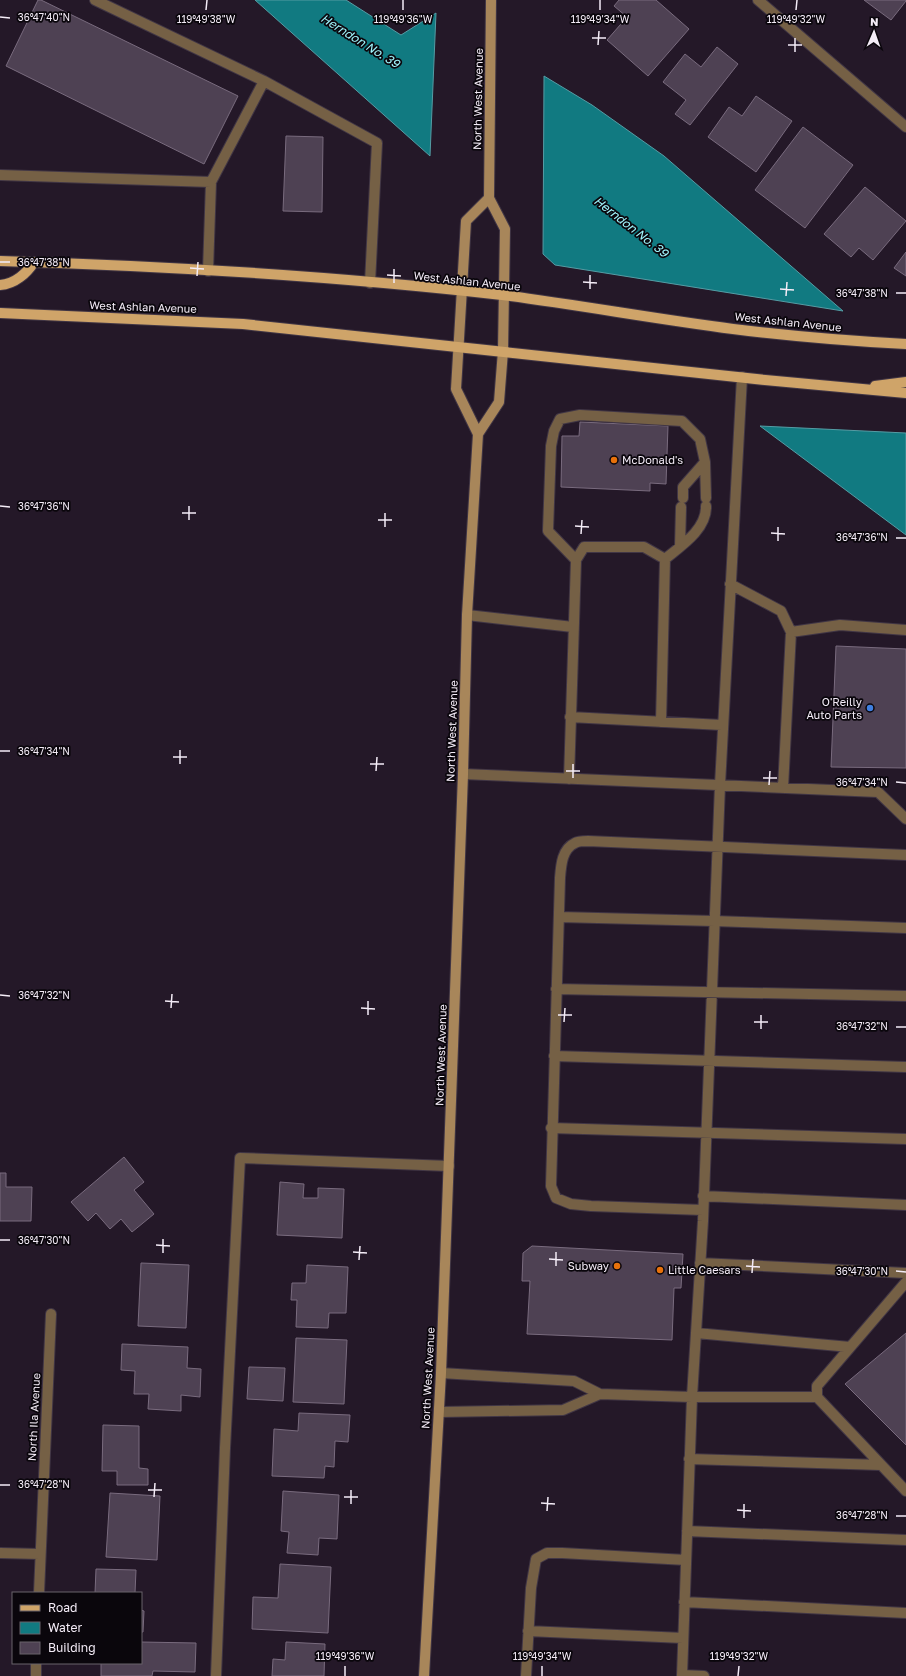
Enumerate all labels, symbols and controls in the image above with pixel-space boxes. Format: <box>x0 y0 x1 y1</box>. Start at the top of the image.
water label: Herndon No. 39 <box>318 10 404 72</box>
text: 36°47'40"N <box>18 11 70 23</box>
north arrow <box>854 12 894 52</box>
text: 119°49'38"W <box>177 13 236 25</box>
text: 119°49'36"W <box>374 13 433 25</box>
text: 119°49'34"W <box>571 13 630 25</box>
text: 119°49'32"W <box>767 13 826 25</box>
text: N <box>870 15 879 28</box>
street label: North West Avenue <box>470 48 485 150</box>
water label: Herndon No. 39 <box>591 193 673 261</box>
text: 36°47'38"N <box>18 256 70 268</box>
street label: West Ashlan Avenue <box>413 268 521 293</box>
text: 36°47'38"N <box>836 287 888 299</box>
street label: West Ashlan Avenue <box>89 298 197 315</box>
street label: West Ashlan Avenue <box>734 309 842 334</box>
place label: McDonald's <box>622 453 683 466</box>
marker: McDonald's <box>609 455 619 465</box>
text: 36°47'36"N <box>18 500 70 512</box>
text: 36°47'36"N <box>836 531 888 543</box>
street label: North West Avenue <box>443 680 460 782</box>
place label: O'Reilly Auto Parts <box>806 695 862 721</box>
marker: O'Reilly Auto Parts <box>865 703 875 713</box>
text: 36°47'34"N <box>18 745 70 757</box>
text: 36°47'34"N <box>836 776 888 788</box>
text: 36°47'32"N <box>18 989 70 1001</box>
street label: North West Avenue <box>432 1004 449 1106</box>
text: 36°47'32"N <box>836 1020 888 1032</box>
text: 36°47'30"N <box>18 1234 70 1246</box>
place label: Subway <box>568 1259 609 1272</box>
marker: Subway <box>612 1261 622 1271</box>
place label: Little Caesars <box>668 1263 741 1276</box>
marker: Little Caesars <box>655 1265 665 1275</box>
text: 36°47'30"N <box>836 1265 888 1277</box>
street label: North West Avenue <box>418 1327 437 1429</box>
street label: North Ila Avenue <box>25 1373 42 1461</box>
text: 36°47'28"N <box>18 1478 70 1490</box>
text: 36°47'28"N <box>836 1509 888 1521</box>
legend <box>12 1592 142 1664</box>
text: Road <box>48 1600 77 1615</box>
text: Water <box>48 1620 82 1635</box>
text: Building <box>48 1640 96 1655</box>
text: 119°49'36"W <box>316 1650 375 1662</box>
text: 119°49'34"W <box>513 1650 572 1662</box>
text: 119°49'32"W <box>710 1650 769 1662</box>

